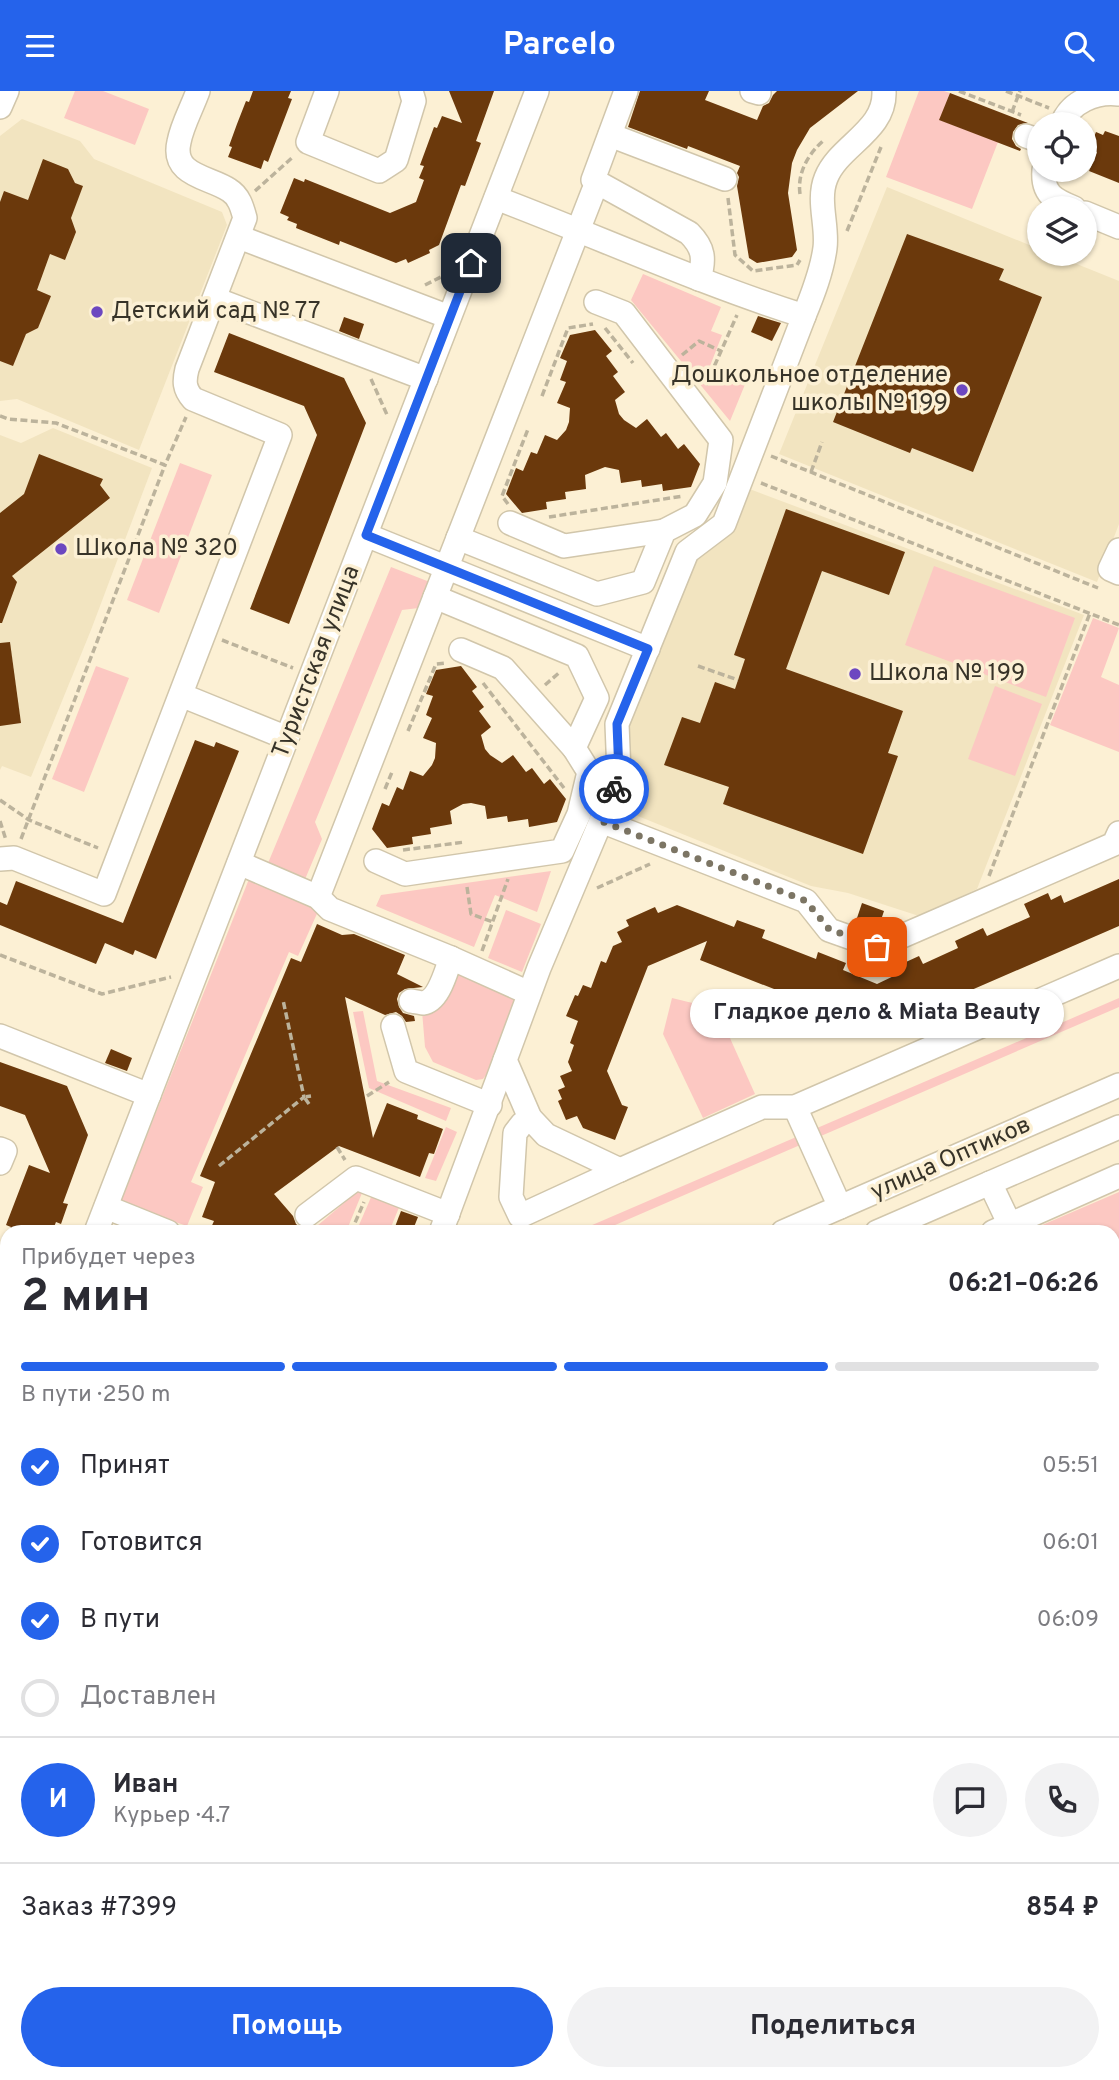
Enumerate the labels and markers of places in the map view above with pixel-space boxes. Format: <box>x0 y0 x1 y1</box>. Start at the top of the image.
pin <box>441 233 501 293</box>
place label: Детский сад № 77 <box>111 297 321 327</box>
marker: Детский сад № 77 <box>89 304 105 320</box>
place label: Дошкольное отделение школы № 199 <box>671 361 948 419</box>
marker: Дошкольное отделение школы № 199 <box>954 382 970 398</box>
place label: Школа № 320 <box>75 534 238 564</box>
marker: Школа № 320 <box>53 541 69 557</box>
place label: Школа № 199 <box>869 659 1025 689</box>
marker: Школа № 199 <box>847 666 863 682</box>
pin <box>847 917 907 977</box>
callout: Гладкое дело & Miata Beauty <box>690 989 1064 1038</box>

